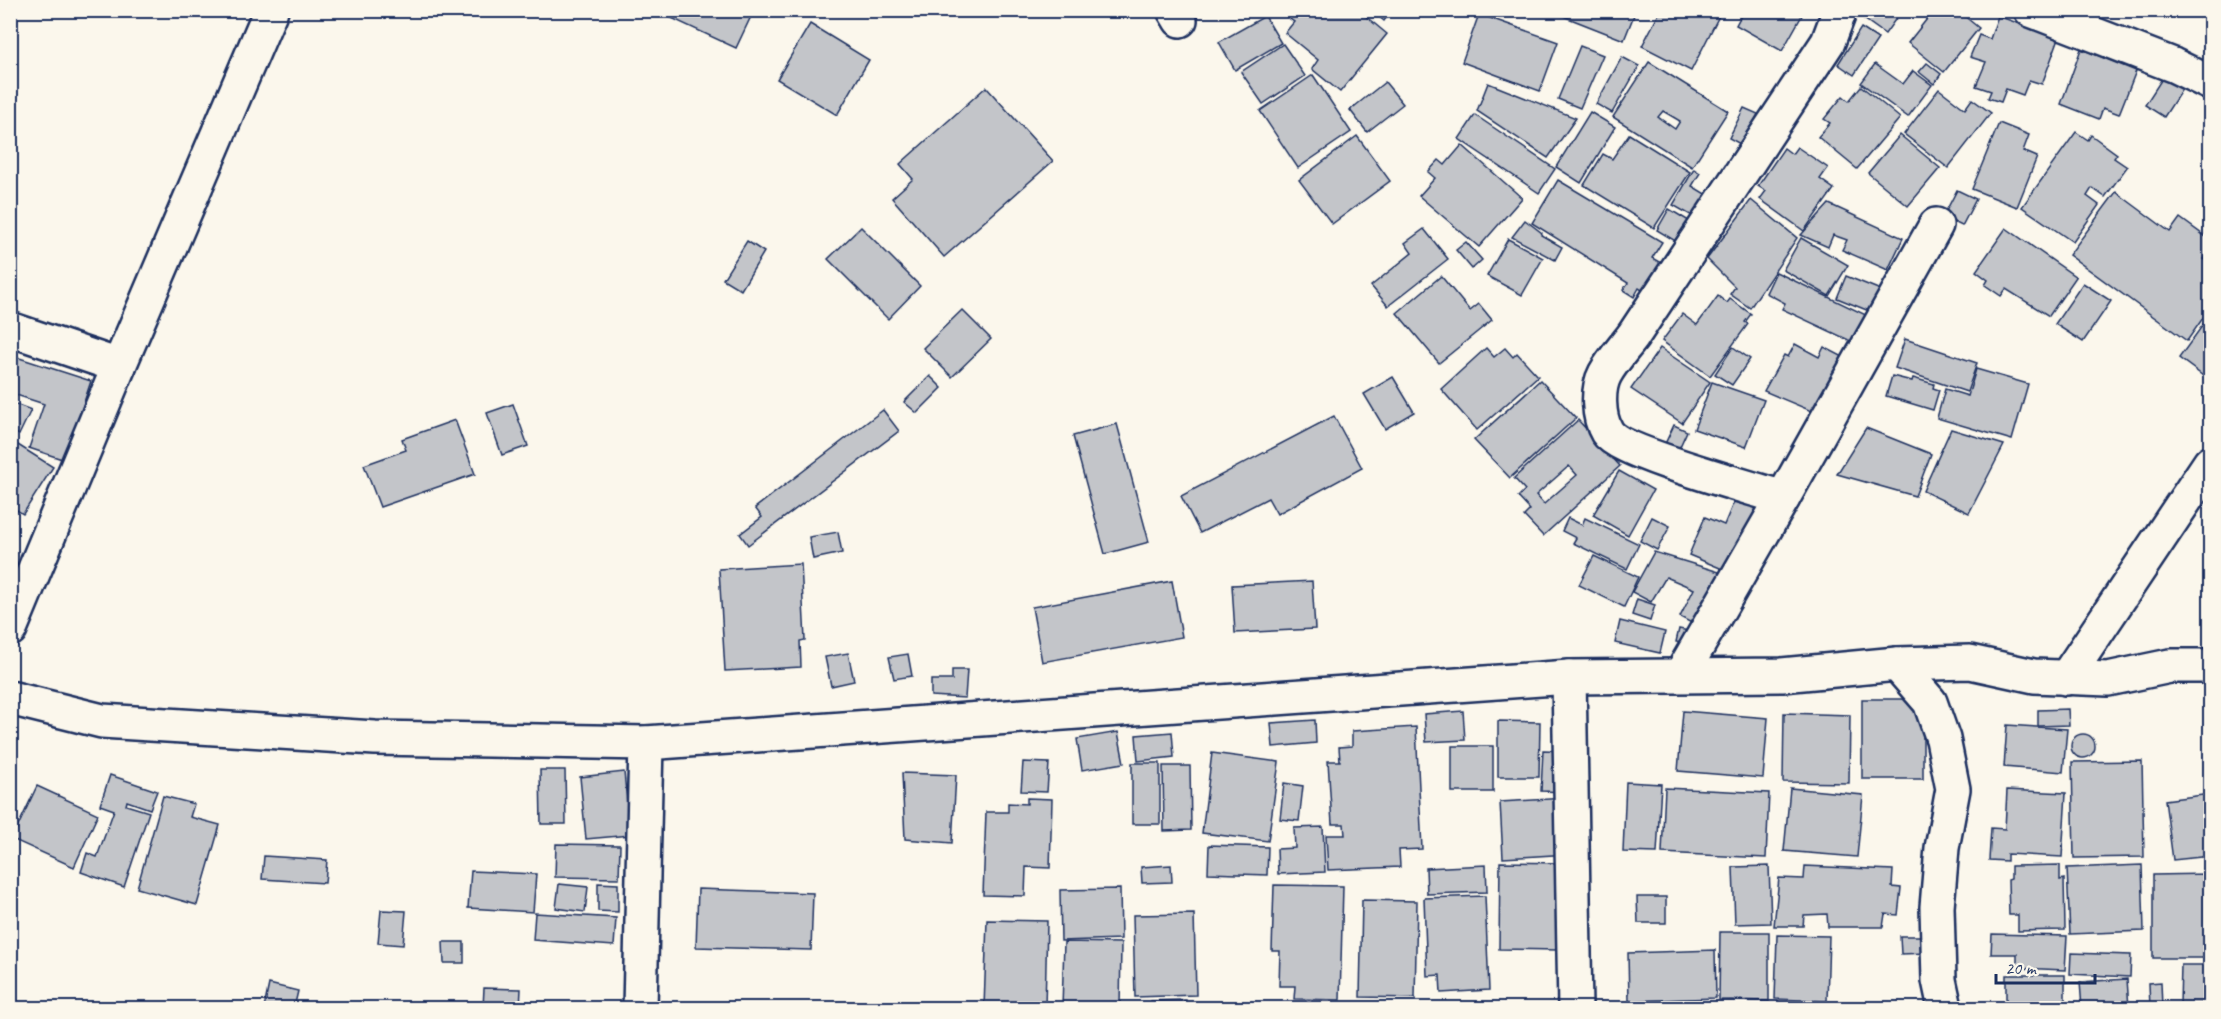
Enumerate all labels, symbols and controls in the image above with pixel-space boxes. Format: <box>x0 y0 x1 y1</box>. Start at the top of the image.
scale bar <box>1996 947 2095 985</box>
text: 20 m <box>2005 957 2038 979</box>

